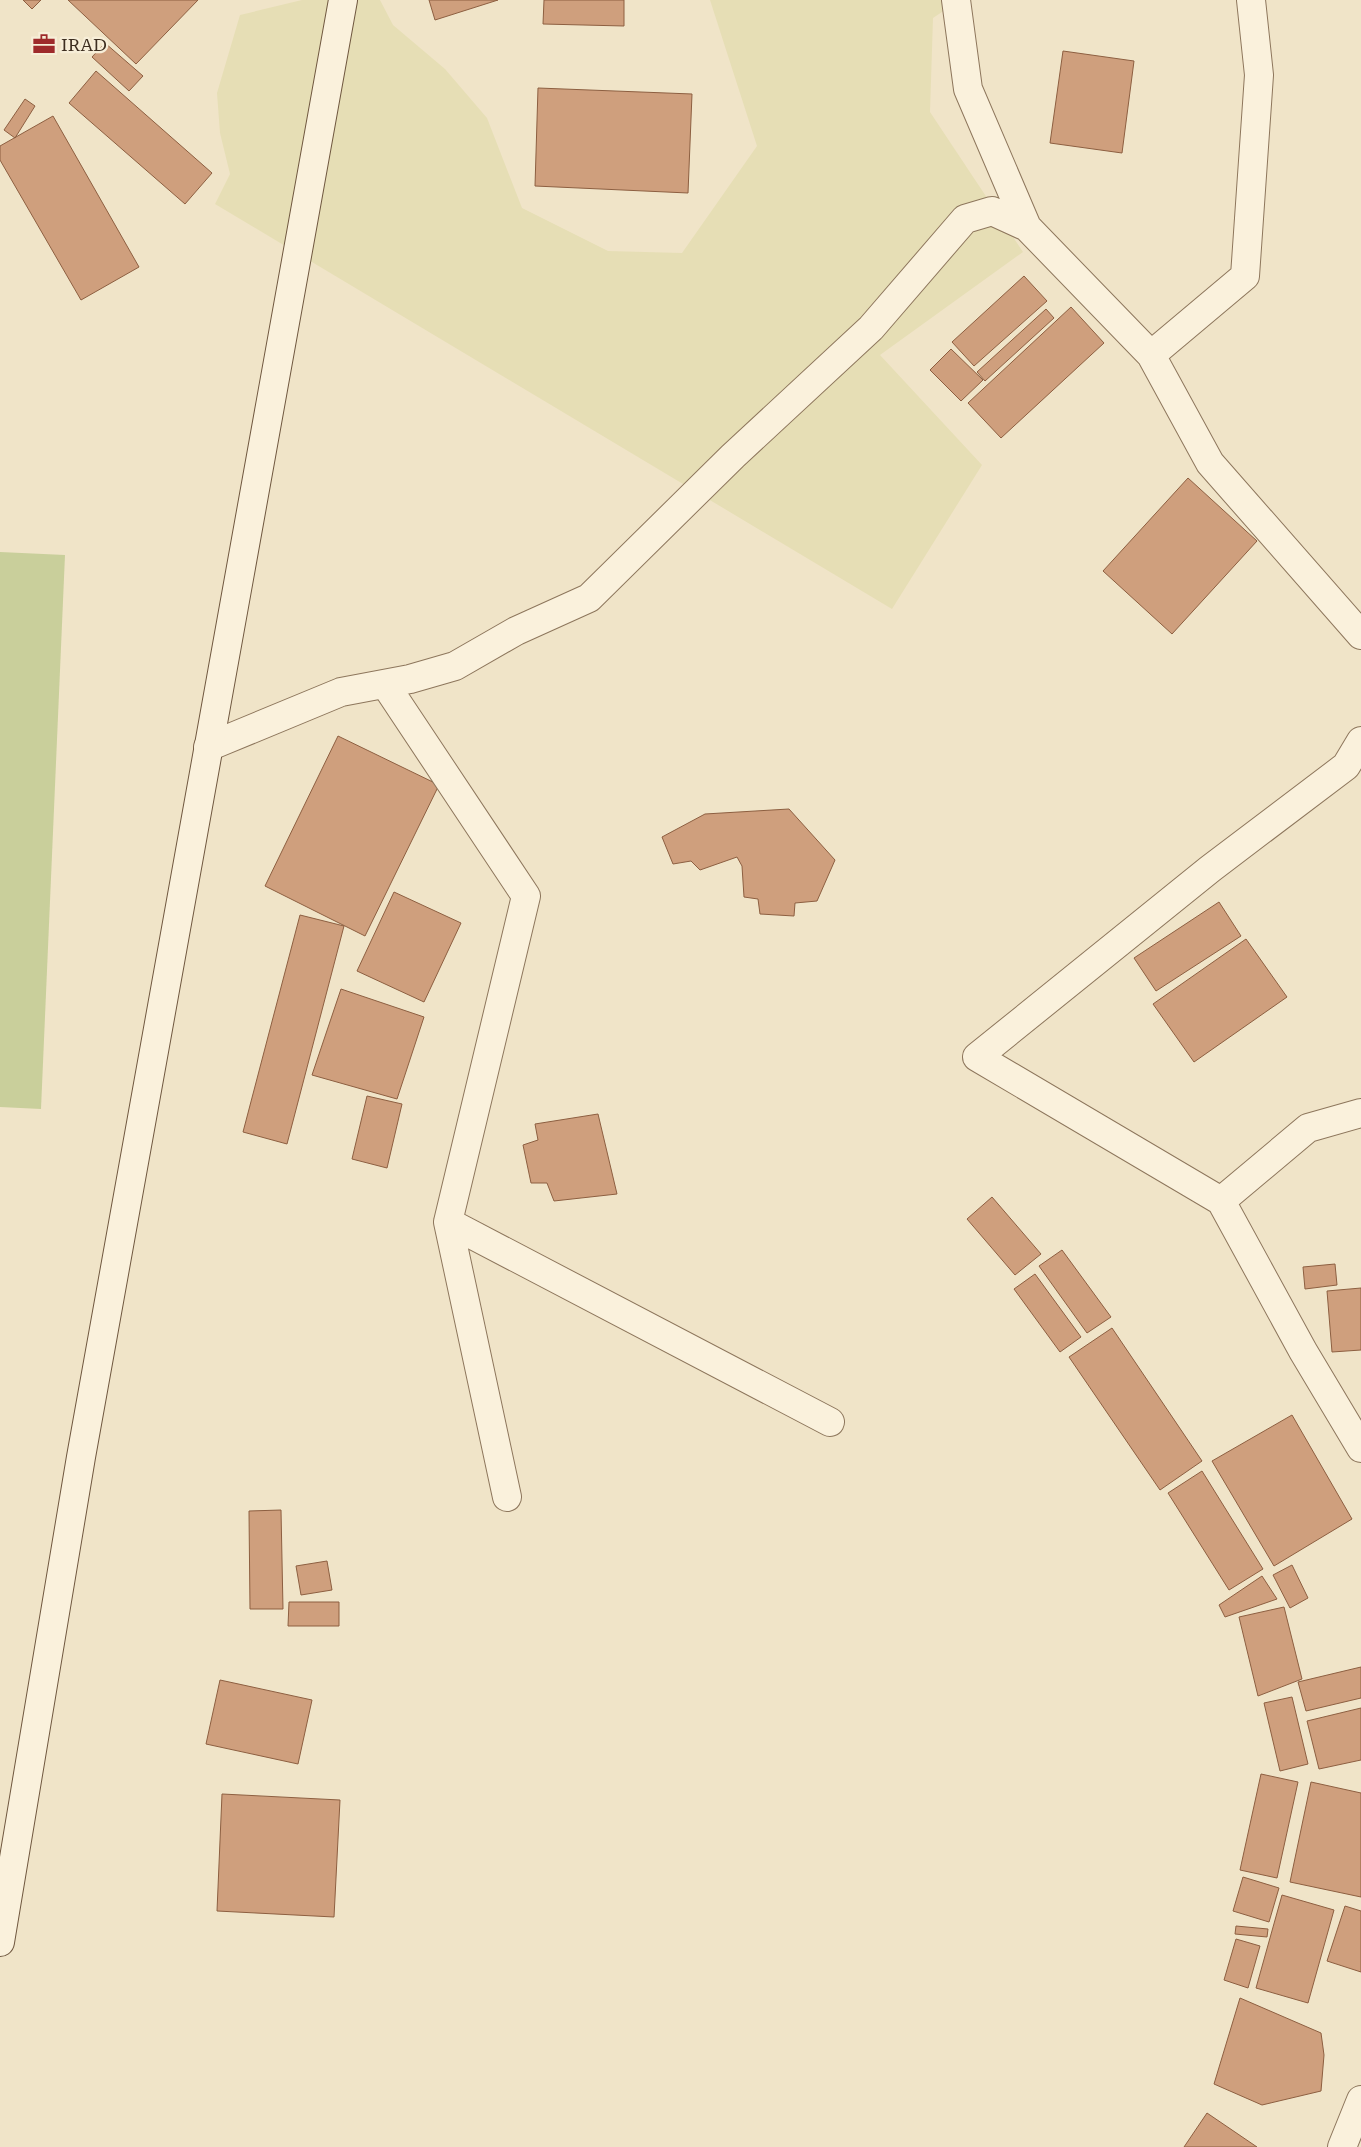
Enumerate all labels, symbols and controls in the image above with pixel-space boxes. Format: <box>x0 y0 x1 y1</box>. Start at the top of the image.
office icon: IRAD <box>31 31 57 57</box>
place label: IRAD <box>61 34 107 55</box>

